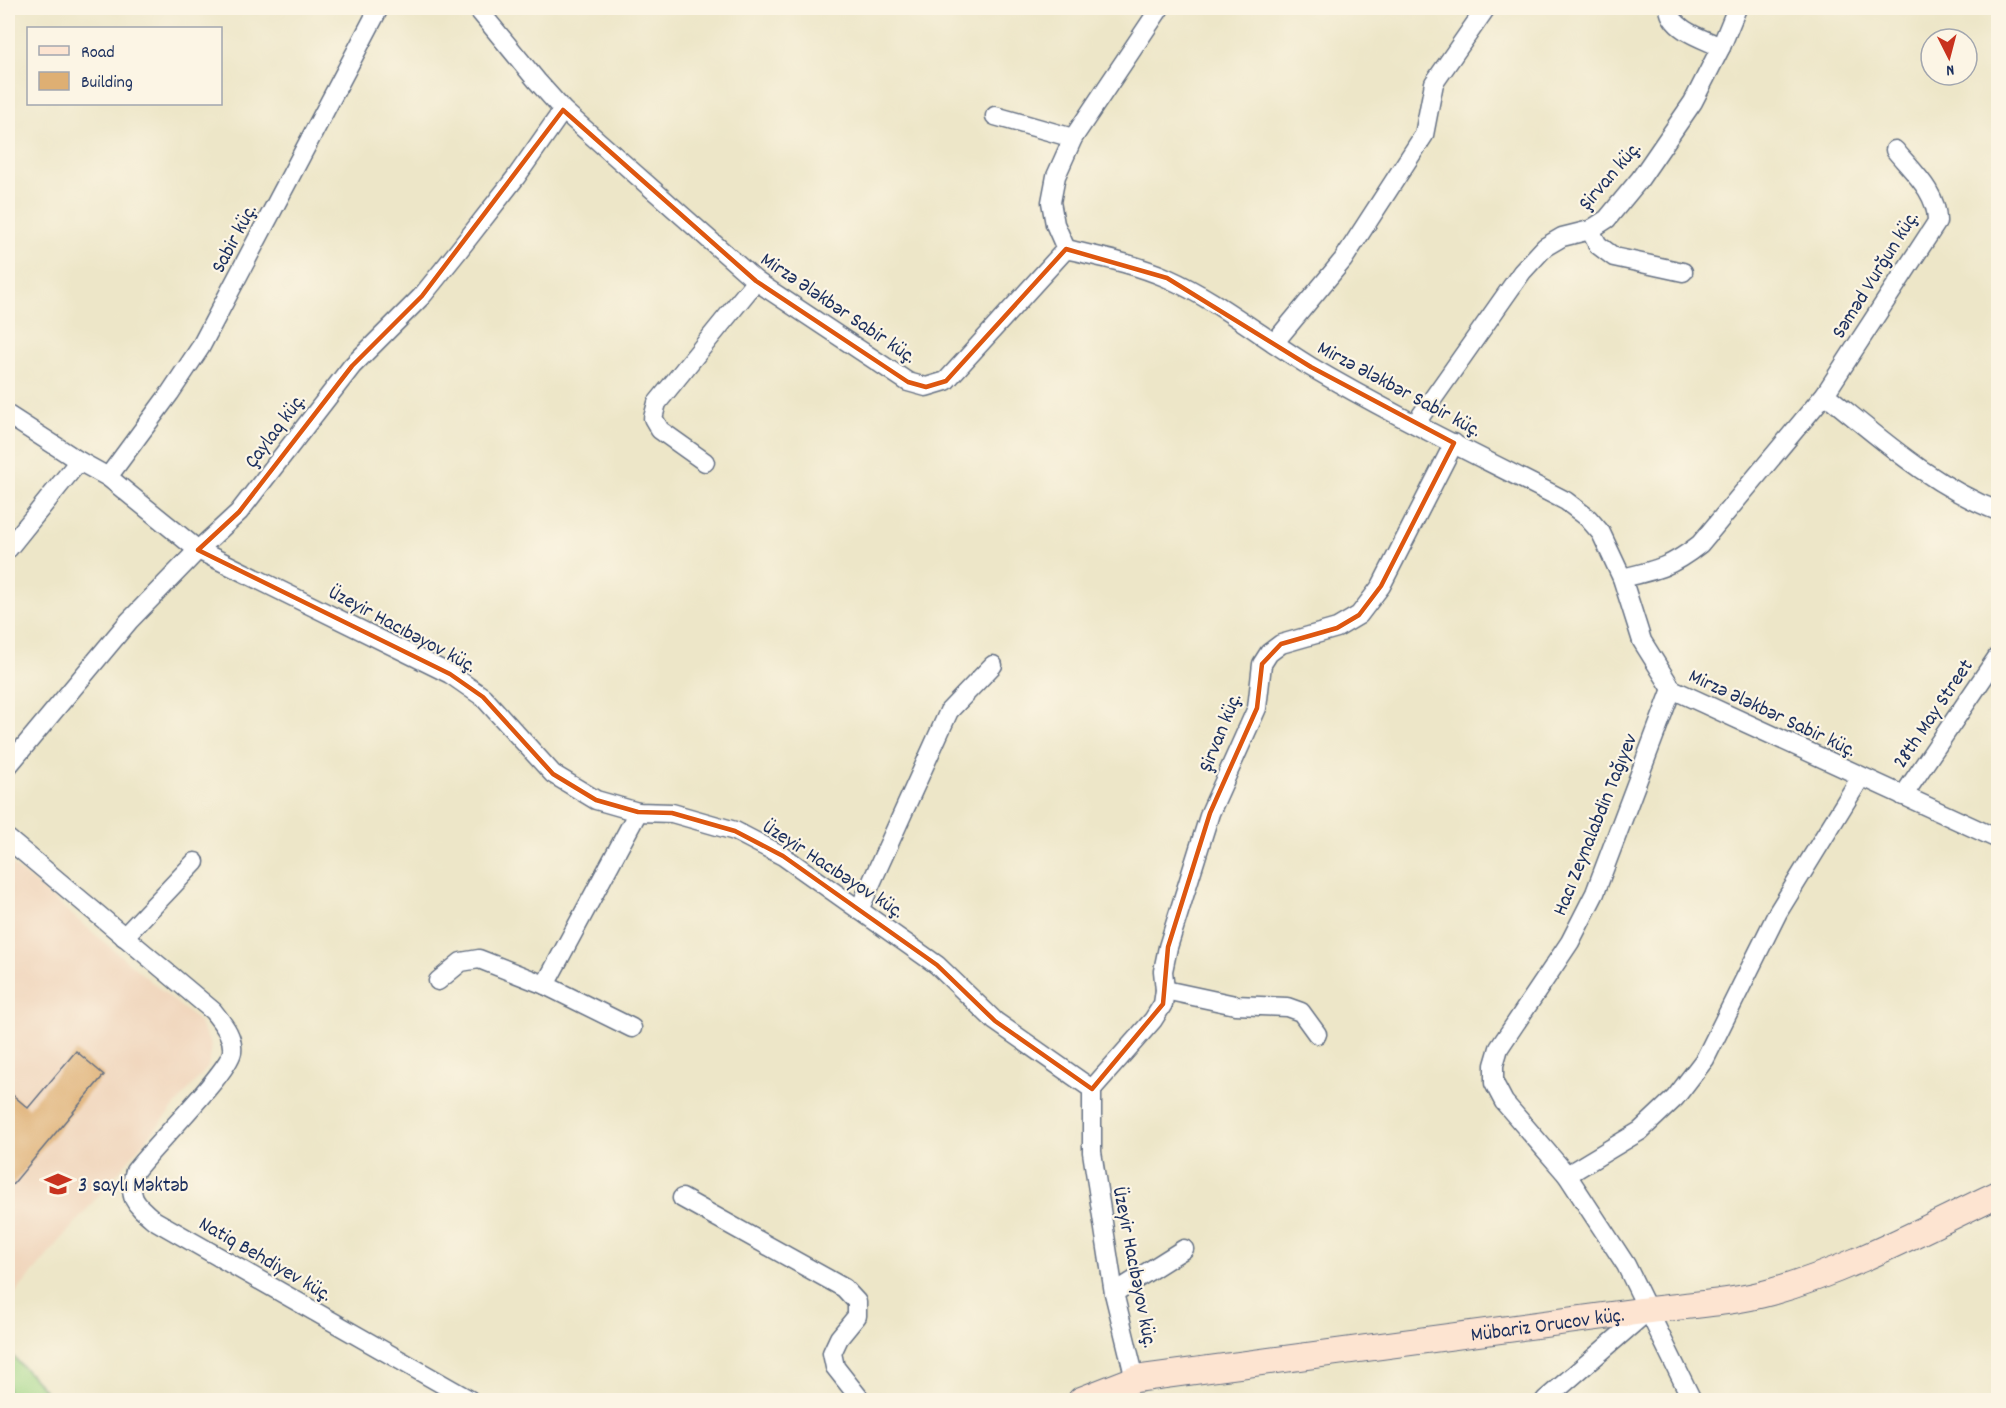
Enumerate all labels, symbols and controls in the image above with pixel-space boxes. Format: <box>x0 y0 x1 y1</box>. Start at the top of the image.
legend <box>27 27 222 105</box>
north arrow <box>1919 27 1979 87</box>
text: Road <box>81 41 115 66</box>
text: N <box>1945 58 1955 81</box>
text: Building <box>81 71 133 96</box>
street label: Şirvan küç. <box>1573 136 1650 218</box>
street label: Sabir küç. <box>205 200 266 279</box>
street label: Səməd Vurğun küç. <box>1825 206 1928 345</box>
street label: Mirzə Ələkbər Sabir küç. <box>753 246 921 373</box>
street label: Mirzə Ələkbər Sabir küç. <box>1311 335 1486 447</box>
street label: Çaylaq küç. <box>238 388 314 475</box>
street label: Üzeyir Hacıbəyov küç. <box>322 579 481 682</box>
street label: 28th May Street <box>1887 654 1982 775</box>
street label: Mirzə Ələkbər Sabir küç. <box>1683 663 1861 767</box>
street label: Şirvan küç. <box>1192 689 1251 777</box>
street label: Hacı Zeynalabdin Tağıyev <box>1546 729 1647 921</box>
street label: Üzeyir Hacıbəyov küç. <box>756 813 909 928</box>
school or university icon: 3 saylı Məktəb <box>43 1169 73 1199</box>
place label: 3 saylı Məktəb <box>78 1172 189 1202</box>
street label: Üzeyir Hacıbəyov küç. <box>1103 1184 1163 1351</box>
street label: Natiq Behdiyev küç. <box>192 1210 337 1311</box>
street label: Mübariz Orucov küç. <box>1469 1301 1626 1352</box>

